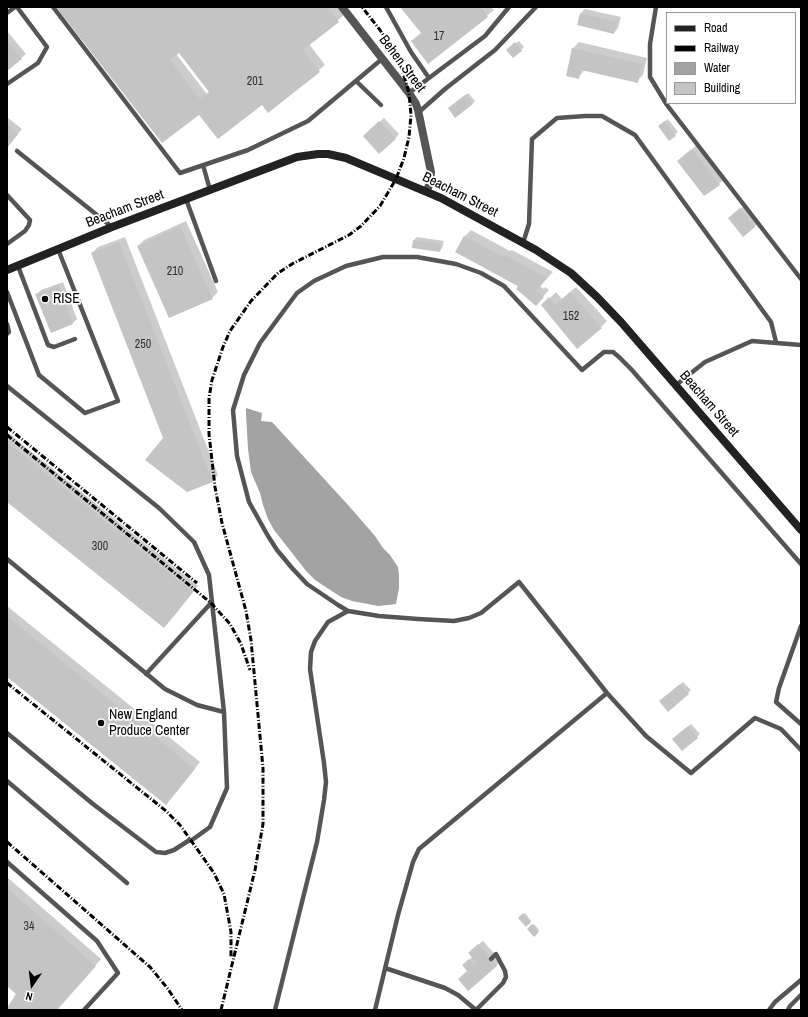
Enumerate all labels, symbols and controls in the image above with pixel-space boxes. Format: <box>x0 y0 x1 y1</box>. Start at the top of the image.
legend <box>666 12 796 104</box>
text: Road <box>704 20 728 36</box>
house number: 17 <box>434 30 444 44</box>
street label: Behen Street <box>375 32 429 96</box>
text: Railway <box>704 40 739 56</box>
text: Water <box>704 60 730 76</box>
house number: 201 <box>247 75 263 89</box>
text: Building <box>704 80 740 96</box>
street label: Beacham Street <box>420 169 500 221</box>
street label: Beacham Street <box>84 186 166 232</box>
house number: 210 <box>167 265 183 279</box>
place label: RISE <box>53 291 80 307</box>
marker: RISE <box>40 294 50 304</box>
house number: 152 <box>563 310 579 324</box>
house number: 250 <box>135 338 151 352</box>
street label: Beacham Street <box>676 367 742 441</box>
house number: 300 <box>92 540 108 554</box>
place label: New England Produce Center <box>109 707 189 740</box>
marker: New England Produce Center <box>96 718 106 728</box>
house number: 34 <box>24 920 34 934</box>
north arrow <box>12 965 52 1005</box>
text: N <box>24 989 34 1004</box>

